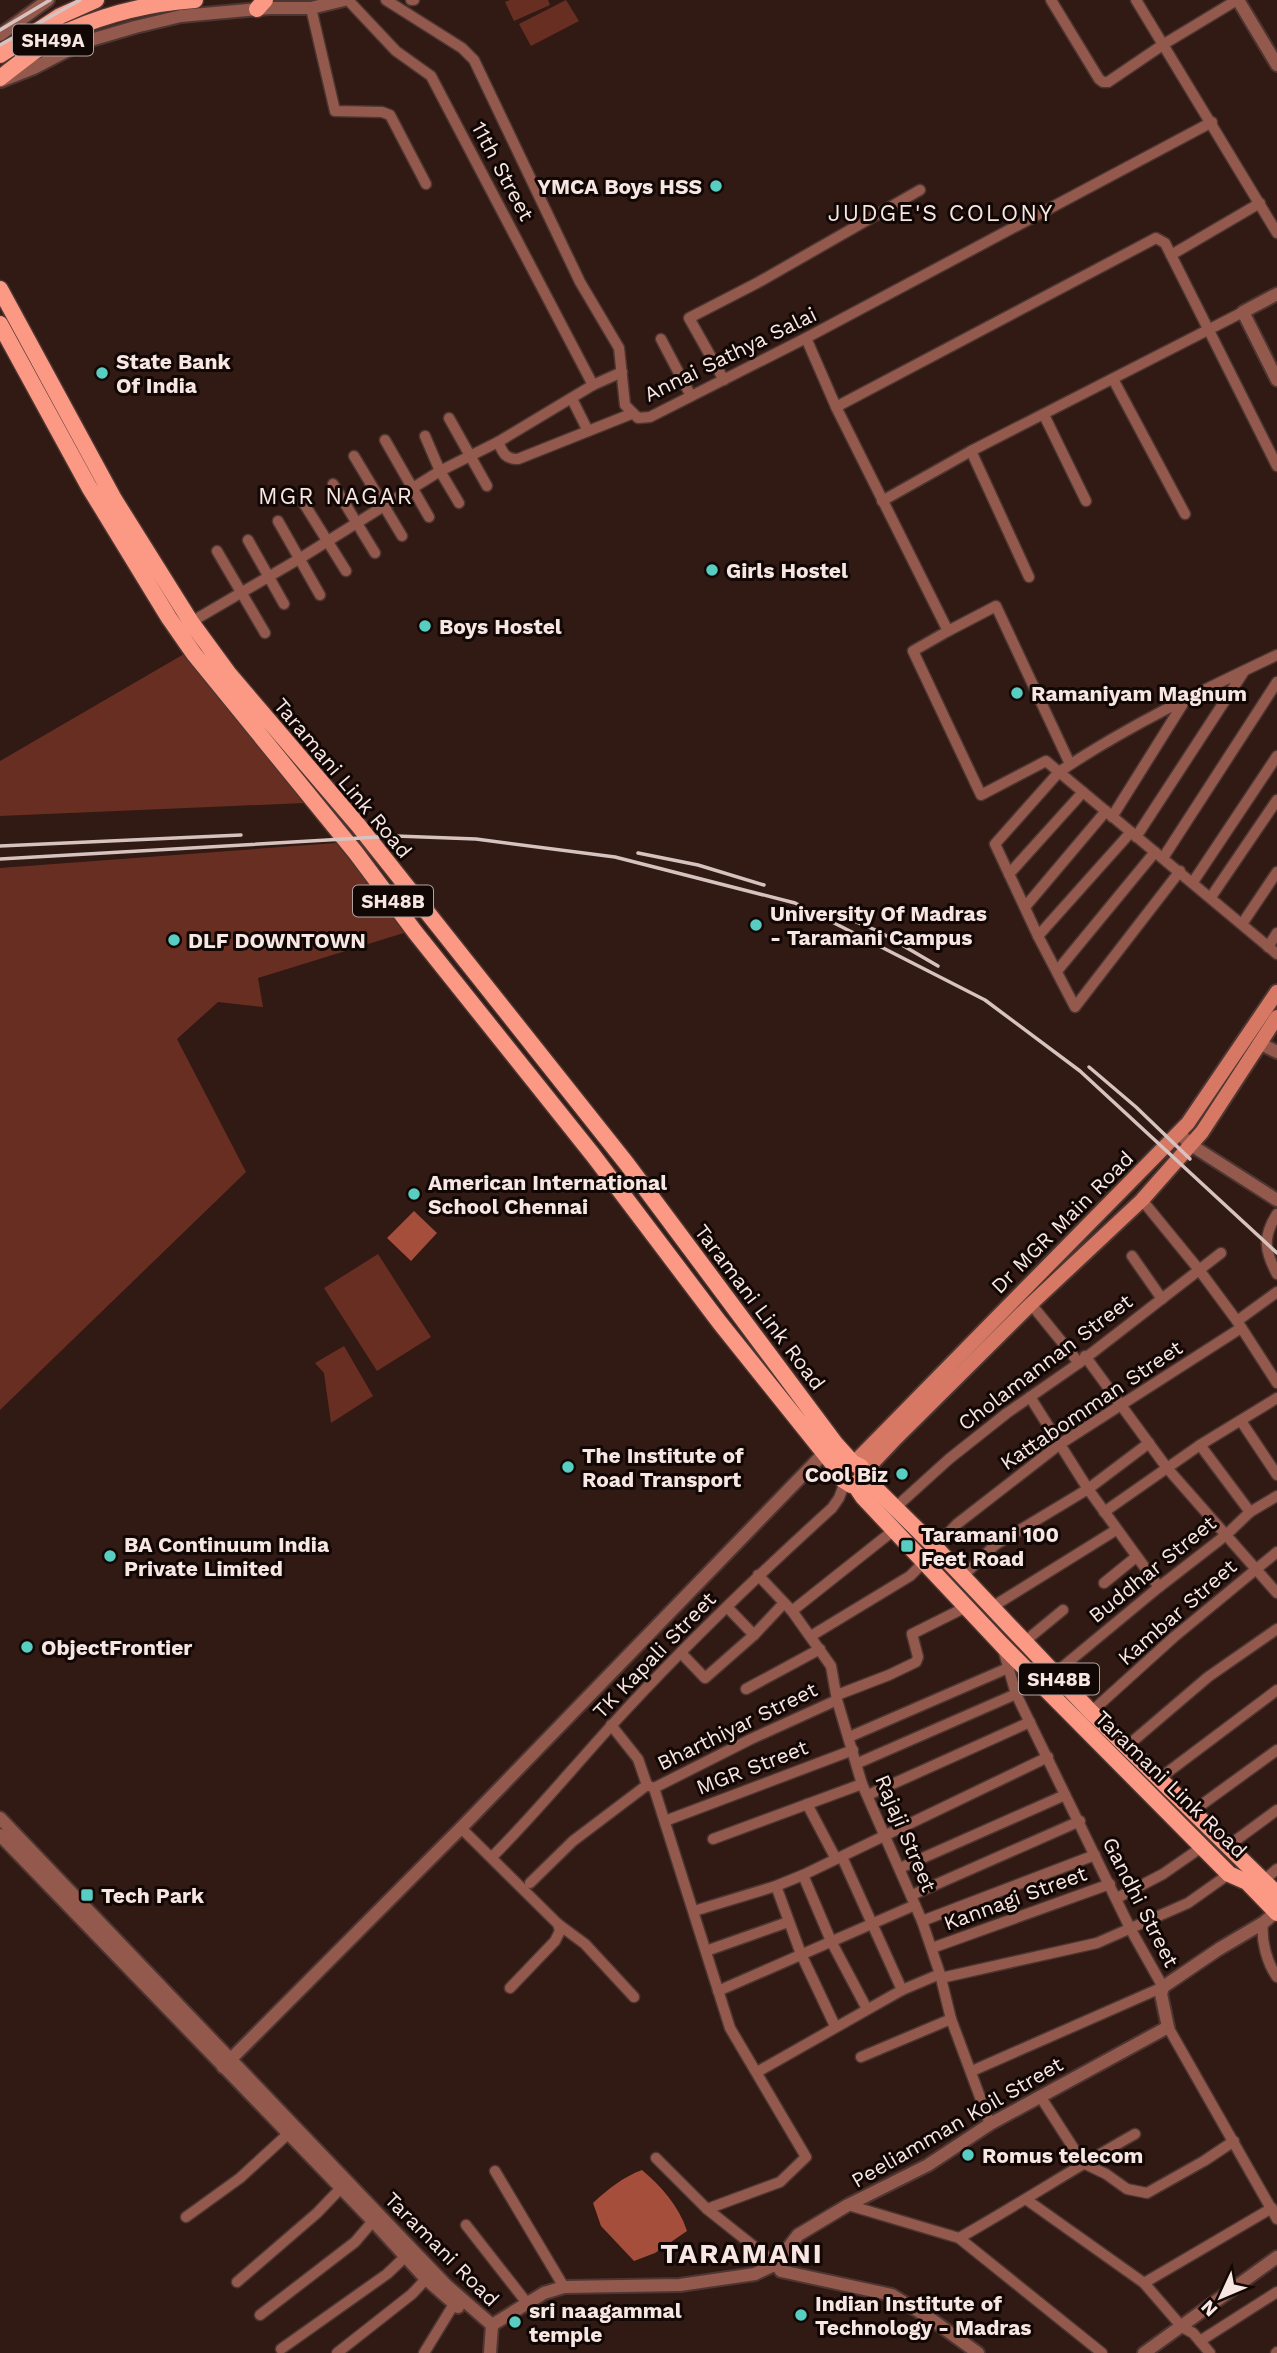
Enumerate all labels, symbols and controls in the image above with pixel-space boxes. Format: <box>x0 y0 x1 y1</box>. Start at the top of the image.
road number: SH49A <box>13 24 93 56</box>
street label: 11th Street <box>466 117 540 225</box>
place label: YMCA Boys HSS <box>537 174 702 199</box>
marker: YMCA Boys HSS <box>708 178 724 194</box>
district label: JUDGE'S COLONY <box>828 200 1054 227</box>
street label: Annai Sathya Salai <box>640 301 820 407</box>
place label: State Bank Of India <box>116 349 232 398</box>
marker: State Bank Of India <box>94 365 110 381</box>
district label: MGR NAGAR <box>258 483 414 510</box>
place label: Girls Hostel <box>726 558 848 583</box>
marker: Girls Hostel <box>704 562 720 578</box>
place label: Boys Hostel <box>439 614 562 639</box>
marker: Boys Hostel <box>417 618 433 634</box>
place label: Ramaniyam Magnum <box>1031 681 1247 706</box>
marker: Ramaniyam Magnum <box>1009 685 1025 701</box>
street label: Taramani Link Road <box>269 693 417 863</box>
road number: SH48B <box>353 886 433 917</box>
place label: University Of Madras - Taramani Campus <box>770 901 987 950</box>
marker: University Of Madras - Taramani Campus <box>748 917 764 933</box>
place label: DLF DOWNTOWN <box>188 928 366 953</box>
marker: DLF DOWNTOWN <box>166 932 182 948</box>
street label: Dr MGR Main Road <box>986 1146 1138 1298</box>
place label: American International School Chennai <box>428 1170 667 1219</box>
marker: American International School Chennai <box>406 1186 422 1202</box>
street label: Taramani Link Road <box>689 1219 831 1395</box>
street label: Cholamannan Street <box>953 1288 1137 1436</box>
street label: Kattabomman Street <box>995 1335 1187 1475</box>
place label: The Institute of Road Transport <box>582 1443 744 1492</box>
marker: The Institute of Road Transport <box>560 1459 576 1475</box>
place label: Cool Biz <box>805 1462 888 1487</box>
marker: Cool Biz <box>894 1466 910 1482</box>
street label: Buddhar Street <box>1083 1510 1221 1628</box>
place label: Taramani 100 Feet Road <box>921 1522 1059 1571</box>
place label: BA Continuum India Private Limited <box>124 1532 330 1581</box>
marker: Taramani 100 Feet Road <box>899 1538 915 1554</box>
marker: BA Continuum India Private Limited <box>102 1548 118 1564</box>
street label: Kambar Street <box>1113 1554 1242 1670</box>
street label: TK Kapali Street <box>587 1586 721 1723</box>
place label: ObjectFrontier <box>41 1635 192 1660</box>
marker: ObjectFrontier <box>19 1639 35 1655</box>
road number: SH48B <box>1019 1664 1099 1694</box>
street label: Bharthiyar Street <box>653 1676 821 1776</box>
street label: Taramani Link Road <box>1090 1705 1252 1863</box>
street label: MGR Street <box>693 1734 811 1800</box>
street label: Rajaji Street <box>870 1771 942 1896</box>
street label: Gandhi Street <box>1098 1833 1185 1971</box>
street label: Kannagi Street <box>940 1860 1090 1935</box>
place label: Tech Park <box>101 1883 205 1908</box>
marker: Tech Park <box>79 1887 95 1903</box>
street label: Peeliamman Koil Street <box>847 2051 1067 2193</box>
place label: Romus telecom <box>982 2143 1143 2168</box>
marker: Romus telecom <box>960 2147 976 2163</box>
street label: Taramani Road <box>380 2187 504 2311</box>
district label: TARAMANI <box>660 2237 824 2270</box>
north arrow <box>1186 2262 1256 2332</box>
place label: Indian Institute of Technology - Madras <box>815 2291 1032 2340</box>
text: N <box>1196 2295 1222 2322</box>
place label: sri naagammal temple <box>529 2298 682 2347</box>
marker: Indian Institute of Technology - Madras <box>793 2307 809 2323</box>
marker: sri naagammal temple <box>507 2314 523 2330</box>

